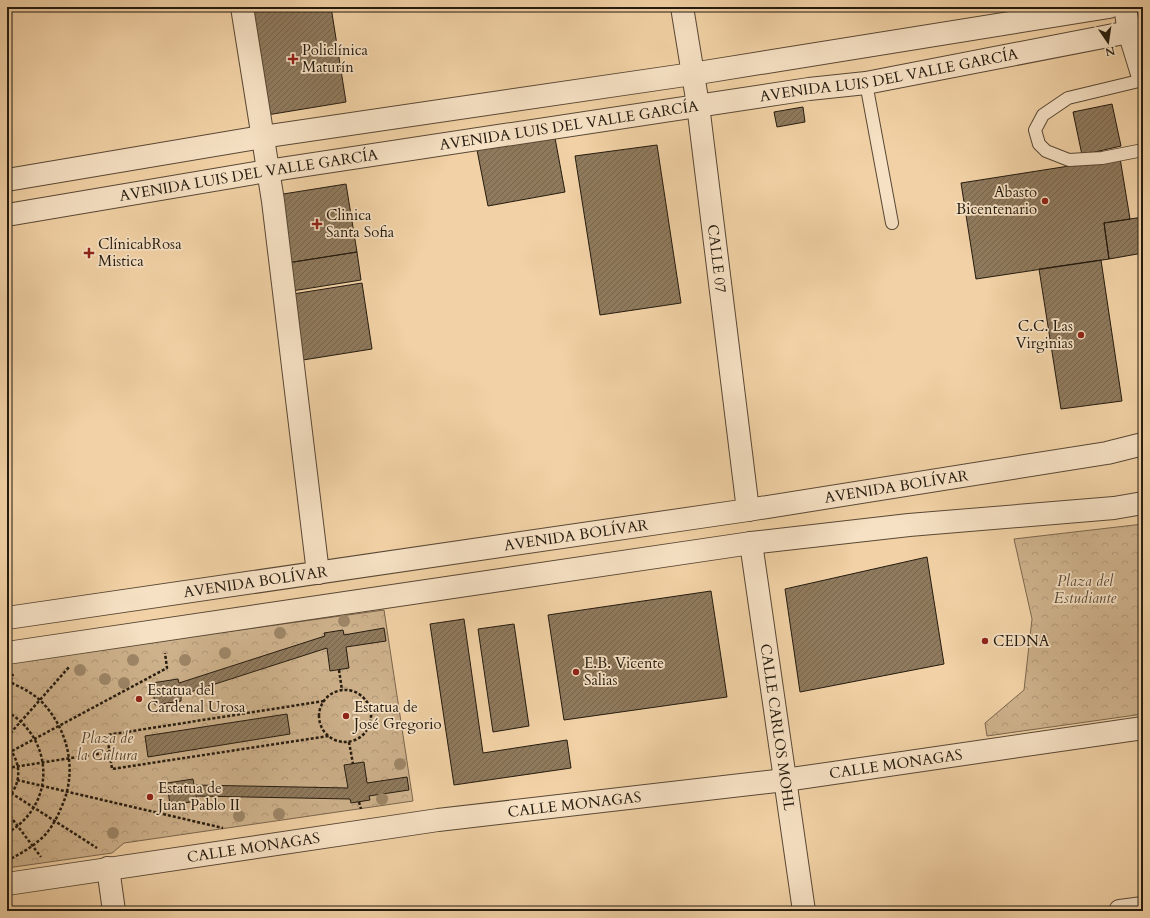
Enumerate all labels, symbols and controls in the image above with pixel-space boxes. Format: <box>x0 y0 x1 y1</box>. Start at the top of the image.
north arrow <box>1088 22 1128 62</box>
place label: Policlínica Maturín <box>302 40 368 77</box>
text: N <box>1103 43 1116 60</box>
street label: AVENIDA LUIS DEL VALLE GARCÍA <box>758 44 1020 106</box>
marker: Policlínica Maturín <box>287 53 299 65</box>
street label: AVENIDA LUIS DEL VALLE GARCÍA <box>438 96 700 155</box>
street label: AVENIDA LUIS DEL VALLE GARCÍA <box>118 144 380 206</box>
place label: Abasto Bicentenario <box>956 182 1037 219</box>
marker: Abasto Bicentenario <box>1040 196 1050 206</box>
place label: Clinica Santa Sofia <box>326 205 395 242</box>
marker: Clinica Santa Sofia <box>311 218 323 230</box>
street label: CALLE 07 <box>703 223 731 294</box>
place label: ClínicabRosa Mistica <box>98 234 182 271</box>
marker: ClínicabRosa Mistica <box>83 247 95 259</box>
place label: C.C. Las Virginias <box>1015 316 1073 353</box>
marker: C.C. Las Virginias <box>1076 330 1086 340</box>
street label: AVENIDA BOLÍVAR <box>823 465 970 508</box>
street label: AVENIDA BOLÍVAR <box>503 515 650 555</box>
street label: AVENIDA BOLÍVAR <box>182 561 329 602</box>
park label: Plaza del Estudiante <box>1054 571 1116 608</box>
place label: CEDNA <box>993 631 1050 651</box>
marker: CEDNA <box>980 636 990 646</box>
street label: CALLE CARLOS MOHL <box>756 642 800 813</box>
place label: E.B. Vicente Salias <box>584 653 664 690</box>
marker: E.B. Vicente Salias <box>571 667 581 677</box>
place label: Estatua del Cardenal Urosa <box>147 680 246 717</box>
marker: Estatua del Cardenal Urosa <box>134 694 144 704</box>
place label: Estatua de José Gregorio <box>352 697 442 734</box>
marker: Estatua de José Gregorio <box>341 711 351 721</box>
park label: Plaza de la Cultura <box>77 728 138 765</box>
street label: CALLE MONAGAS <box>828 744 964 783</box>
place label: Estatua de Juan Pablo II <box>156 778 240 815</box>
street label: CALLE MONAGAS <box>507 787 642 822</box>
marker: Estatua de Juan Pablo II <box>145 792 155 802</box>
street label: CALLE MONAGAS <box>185 828 321 867</box>

